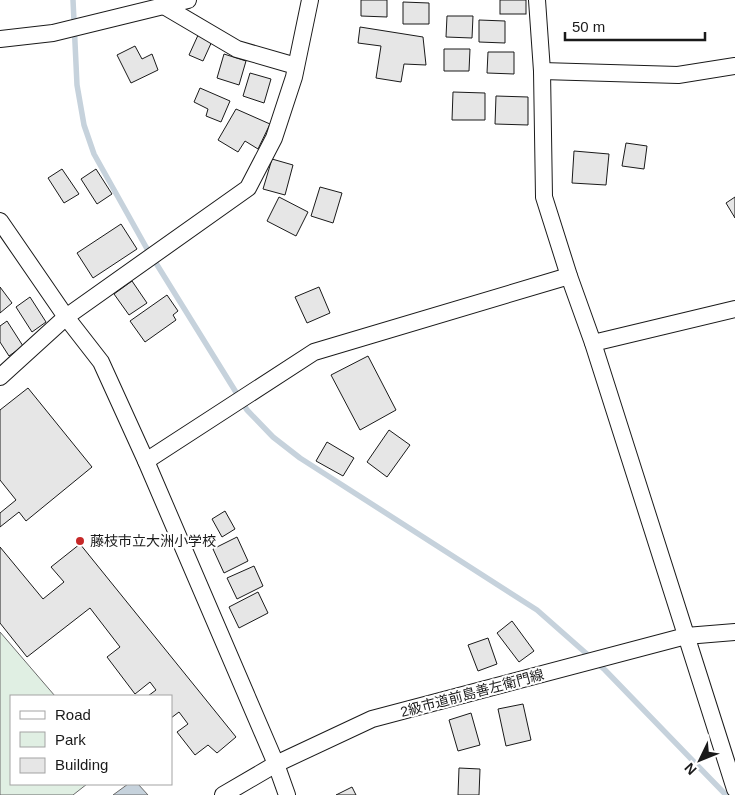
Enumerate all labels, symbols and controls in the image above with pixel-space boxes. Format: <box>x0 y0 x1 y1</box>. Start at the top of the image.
scale bar <box>565 10 705 42</box>
text: 50 m <box>572 18 605 35</box>
place label: 藤枝市立大洲小学校 <box>90 533 216 549</box>
marker: 藤枝市立大洲小学校 <box>74 535 86 547</box>
street label: 2級市道前島善左衛門線 <box>399 666 545 720</box>
legend <box>10 695 172 785</box>
text: Road <box>55 706 91 723</box>
text: Park <box>55 731 86 748</box>
north arrow <box>675 735 725 785</box>
text: Building <box>55 756 108 773</box>
text: N <box>681 760 700 778</box>

